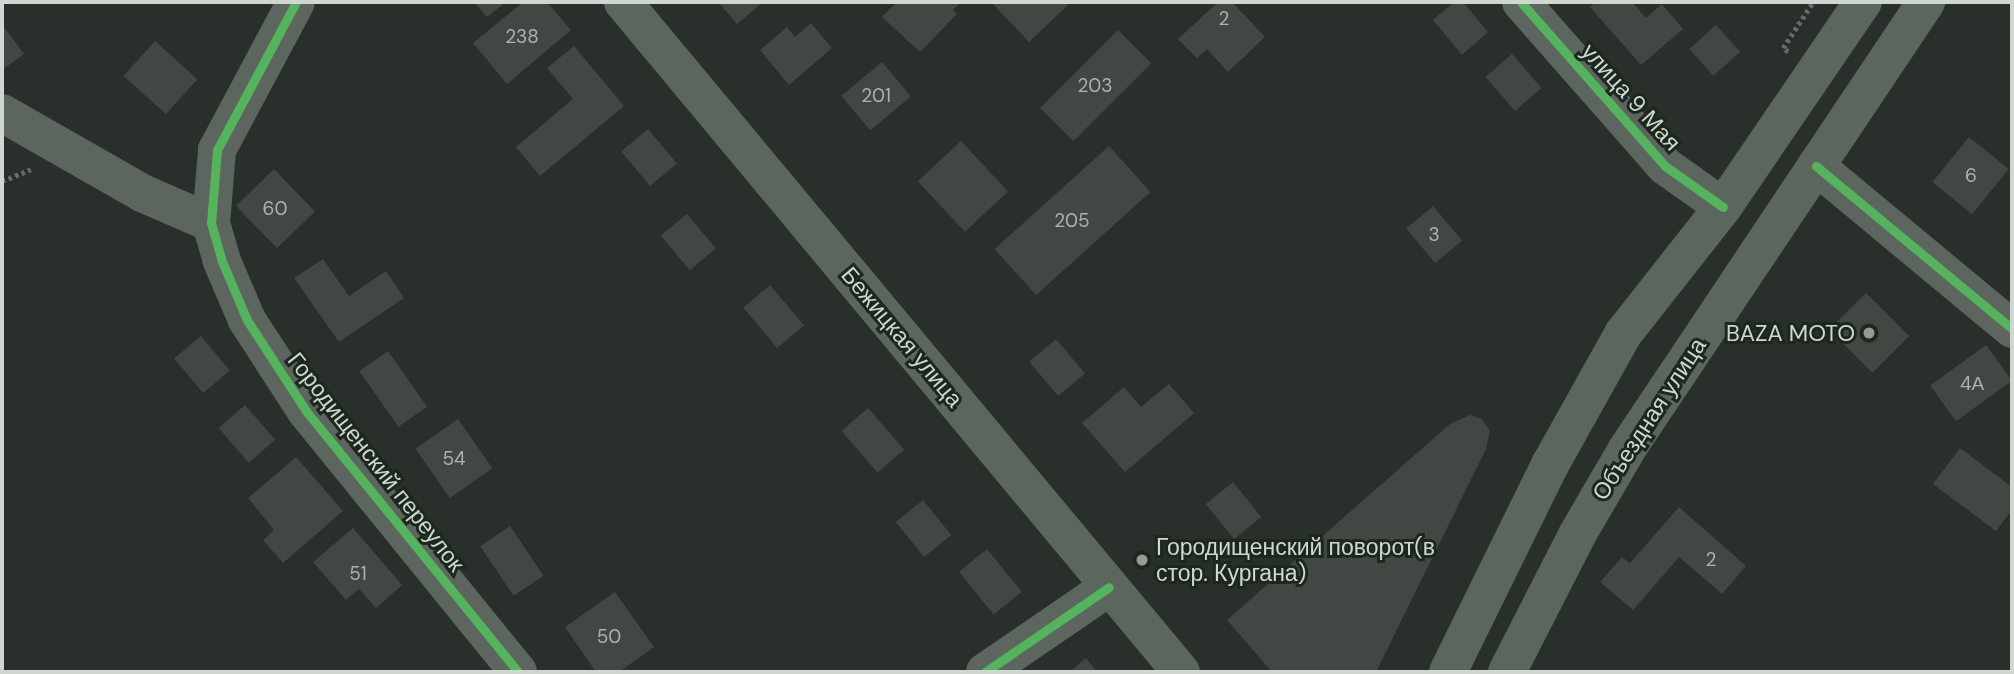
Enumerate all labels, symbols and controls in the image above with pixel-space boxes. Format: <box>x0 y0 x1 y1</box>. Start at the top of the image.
house number: 2 <box>1219 8 1229 30</box>
house number: 238 <box>505 26 539 48</box>
street label: улица 9 Мая <box>1576 38 1686 156</box>
house number: 203 <box>1078 75 1112 97</box>
house number: 201 <box>861 85 891 107</box>
house number: 6 <box>1965 165 1977 187</box>
house number: 60 <box>263 198 287 220</box>
house number: 205 <box>1054 210 1090 232</box>
house number: 3 <box>1428 224 1440 246</box>
street label: Бежицкая улица <box>835 261 969 413</box>
place label: BAZA MOTO <box>1726 319 1855 347</box>
marker: BAZA MOTO <box>1861 325 1877 341</box>
street label: Объездная улица <box>1586 333 1712 505</box>
street label: Городищенский переулок <box>282 347 470 577</box>
house number: 4А <box>1960 373 1984 395</box>
house number: 54 <box>442 448 466 470</box>
place label: Городищенский поворот(в стор. Кургана) <box>1156 533 1435 587</box>
house number: 2 <box>1706 549 1716 571</box>
marker: Городищенский поворот(в стор. Кургана) <box>1134 552 1150 568</box>
house number: 51 <box>349 563 367 585</box>
house number: 50 <box>597 626 621 648</box>

